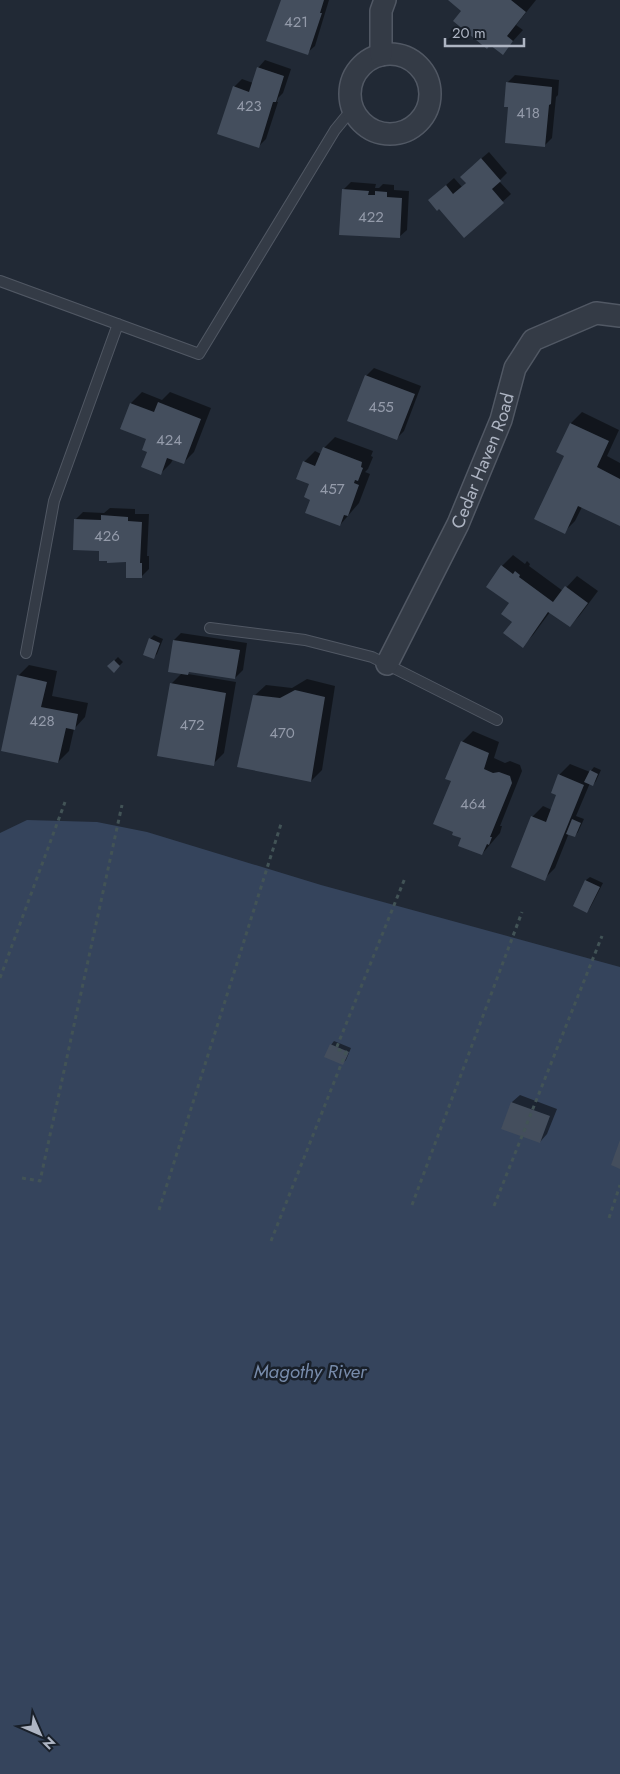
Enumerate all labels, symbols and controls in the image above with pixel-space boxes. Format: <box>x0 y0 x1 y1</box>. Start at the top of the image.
house number: 421 <box>284 11 308 33</box>
scale bar <box>445 15 524 47</box>
text: 20 m <box>452 22 486 44</box>
house number: 423 <box>236 95 262 117</box>
house number: 418 <box>516 102 540 124</box>
house number: 422 <box>358 206 384 228</box>
street label: Cedar Haven Road <box>444 390 521 533</box>
house number: 455 <box>368 396 394 418</box>
house number: 424 <box>156 429 182 451</box>
house number: 457 <box>319 478 345 500</box>
house number: 426 <box>94 525 120 547</box>
house number: 428 <box>29 710 55 732</box>
house number: 472 <box>179 714 205 736</box>
house number: 470 <box>269 722 295 744</box>
house number: 464 <box>460 793 486 815</box>
water label: Magothy River <box>254 1358 368 1385</box>
north arrow <box>15 1709 65 1759</box>
text: N <box>38 1732 60 1754</box>

